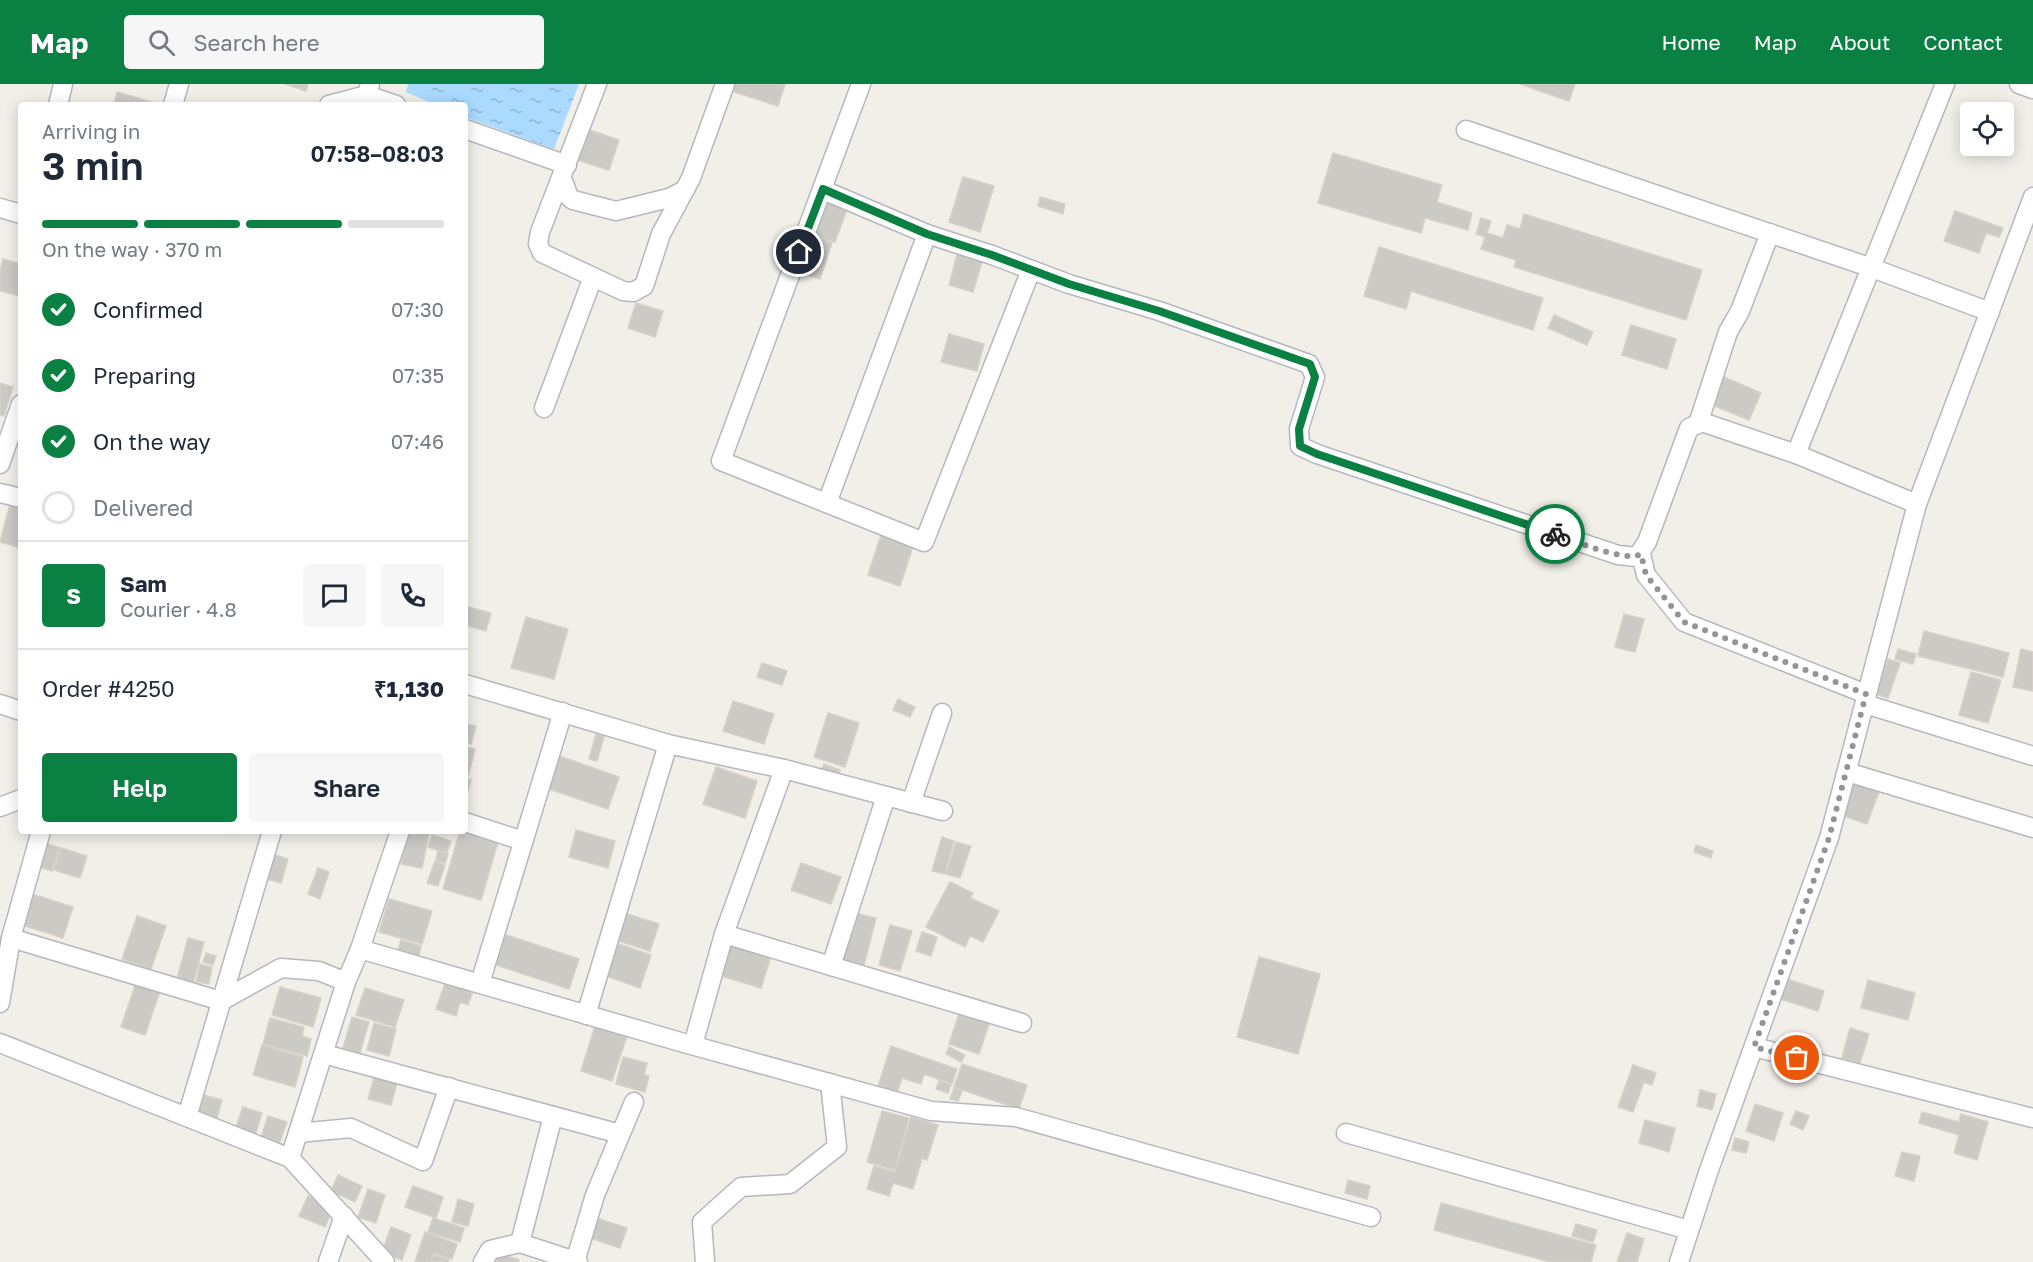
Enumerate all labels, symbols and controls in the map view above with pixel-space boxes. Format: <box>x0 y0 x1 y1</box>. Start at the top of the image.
search box <box>124 15 544 69</box>
text: Map <box>30 26 88 59</box>
icon: search <box>145 26 178 59</box>
text: Search here <box>193 29 319 56</box>
text: Home <box>1661 29 1721 55</box>
text: Map <box>1754 29 1797 55</box>
text: About <box>1830 29 1890 55</box>
text: Contact <box>1923 29 2003 55</box>
map controls <box>1960 102 2014 156</box>
button: locate <box>1960 102 2014 156</box>
text: Arriving in <box>42 119 140 143</box>
text: 07:58–08:03 <box>311 140 444 167</box>
text: 3 min <box>42 142 144 189</box>
pin <box>773 226 824 277</box>
icon: home <box>782 235 815 268</box>
text: On the way · 370 m <box>42 237 222 261</box>
icon: check <box>42 293 75 326</box>
text: Confirmed <box>93 296 203 323</box>
text: 07:30 <box>391 297 444 321</box>
icon: check <box>42 359 75 392</box>
text: Preparing <box>93 362 196 389</box>
text: 07:35 <box>392 363 444 387</box>
icon: check <box>42 425 75 458</box>
text: On the way <box>93 428 211 455</box>
text: 07:46 <box>391 429 444 453</box>
text: Delivered <box>93 494 193 521</box>
courier <box>1525 504 1585 564</box>
icon: bike <box>1539 518 1572 551</box>
button: chat <box>303 564 366 627</box>
button: phone <box>381 564 444 627</box>
text: Sam <box>120 570 167 597</box>
text: S <box>66 582 81 609</box>
text: Courier · 4.8 <box>120 597 237 621</box>
text: Order #4250 <box>42 675 175 702</box>
text: ₹1,130 <box>374 675 444 702</box>
button: Help <box>42 753 237 822</box>
button: Share <box>249 753 444 822</box>
pin <box>1771 1032 1822 1083</box>
icon: bag <box>1780 1041 1813 1074</box>

